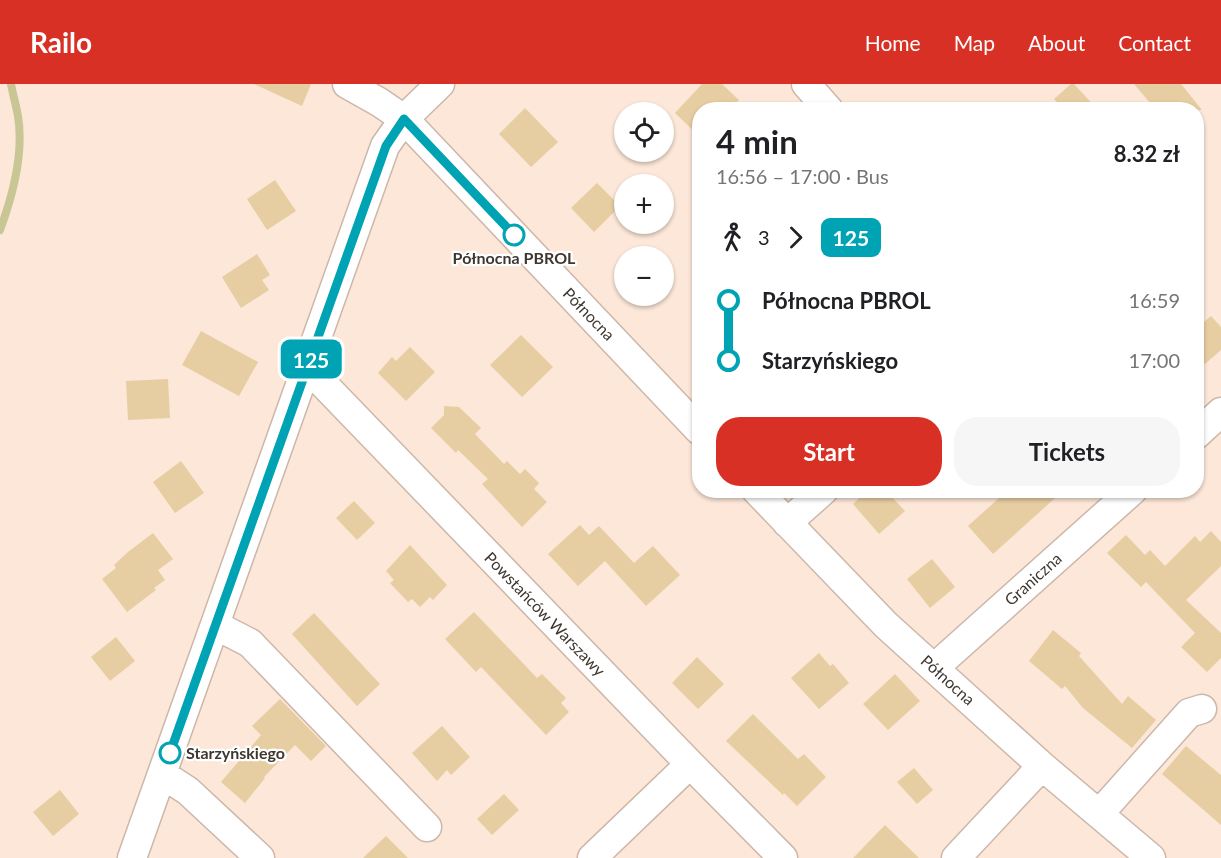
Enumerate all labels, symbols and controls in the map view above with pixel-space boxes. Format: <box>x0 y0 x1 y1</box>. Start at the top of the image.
text: Railo <box>30 25 92 59</box>
text: Home <box>865 30 921 55</box>
text: Map <box>954 30 995 55</box>
text: About <box>1028 30 1085 55</box>
text: Contact <box>1118 30 1191 55</box>
map controls <box>614 102 674 306</box>
button: locate <box>614 102 674 162</box>
text: 4 min <box>716 121 798 161</box>
text: 8.32 zł <box>1114 140 1180 167</box>
text: 16:56 – 17:00 · Bus <box>716 164 889 188</box>
button: + <box>614 174 674 234</box>
icon: walk <box>716 221 749 254</box>
icon: forward <box>779 221 812 254</box>
marker: Północna PBROL <box>503 224 525 246</box>
text: 3 <box>758 225 770 249</box>
text: 125 <box>833 225 869 250</box>
button: − <box>614 246 674 306</box>
place label: Północna PBROL <box>453 248 576 267</box>
street label: Północna <box>560 283 619 344</box>
text: Północna PBROL <box>762 287 931 314</box>
text: 16:59 <box>1129 288 1180 312</box>
line badge: 125 <box>276 340 346 378</box>
text: 125 <box>293 347 329 372</box>
text: Starzyńskiego <box>762 347 898 374</box>
text: 17:00 <box>1129 348 1180 372</box>
button: Start <box>716 417 942 486</box>
button: Tickets <box>954 417 1180 486</box>
street label: Powstańców Warszawy <box>481 548 610 680</box>
street label: Graniczna <box>1000 548 1065 609</box>
street label: Północna <box>918 651 979 709</box>
marker: Starzyńskiego <box>159 742 181 764</box>
place label: Starzyńskiego <box>186 743 285 762</box>

